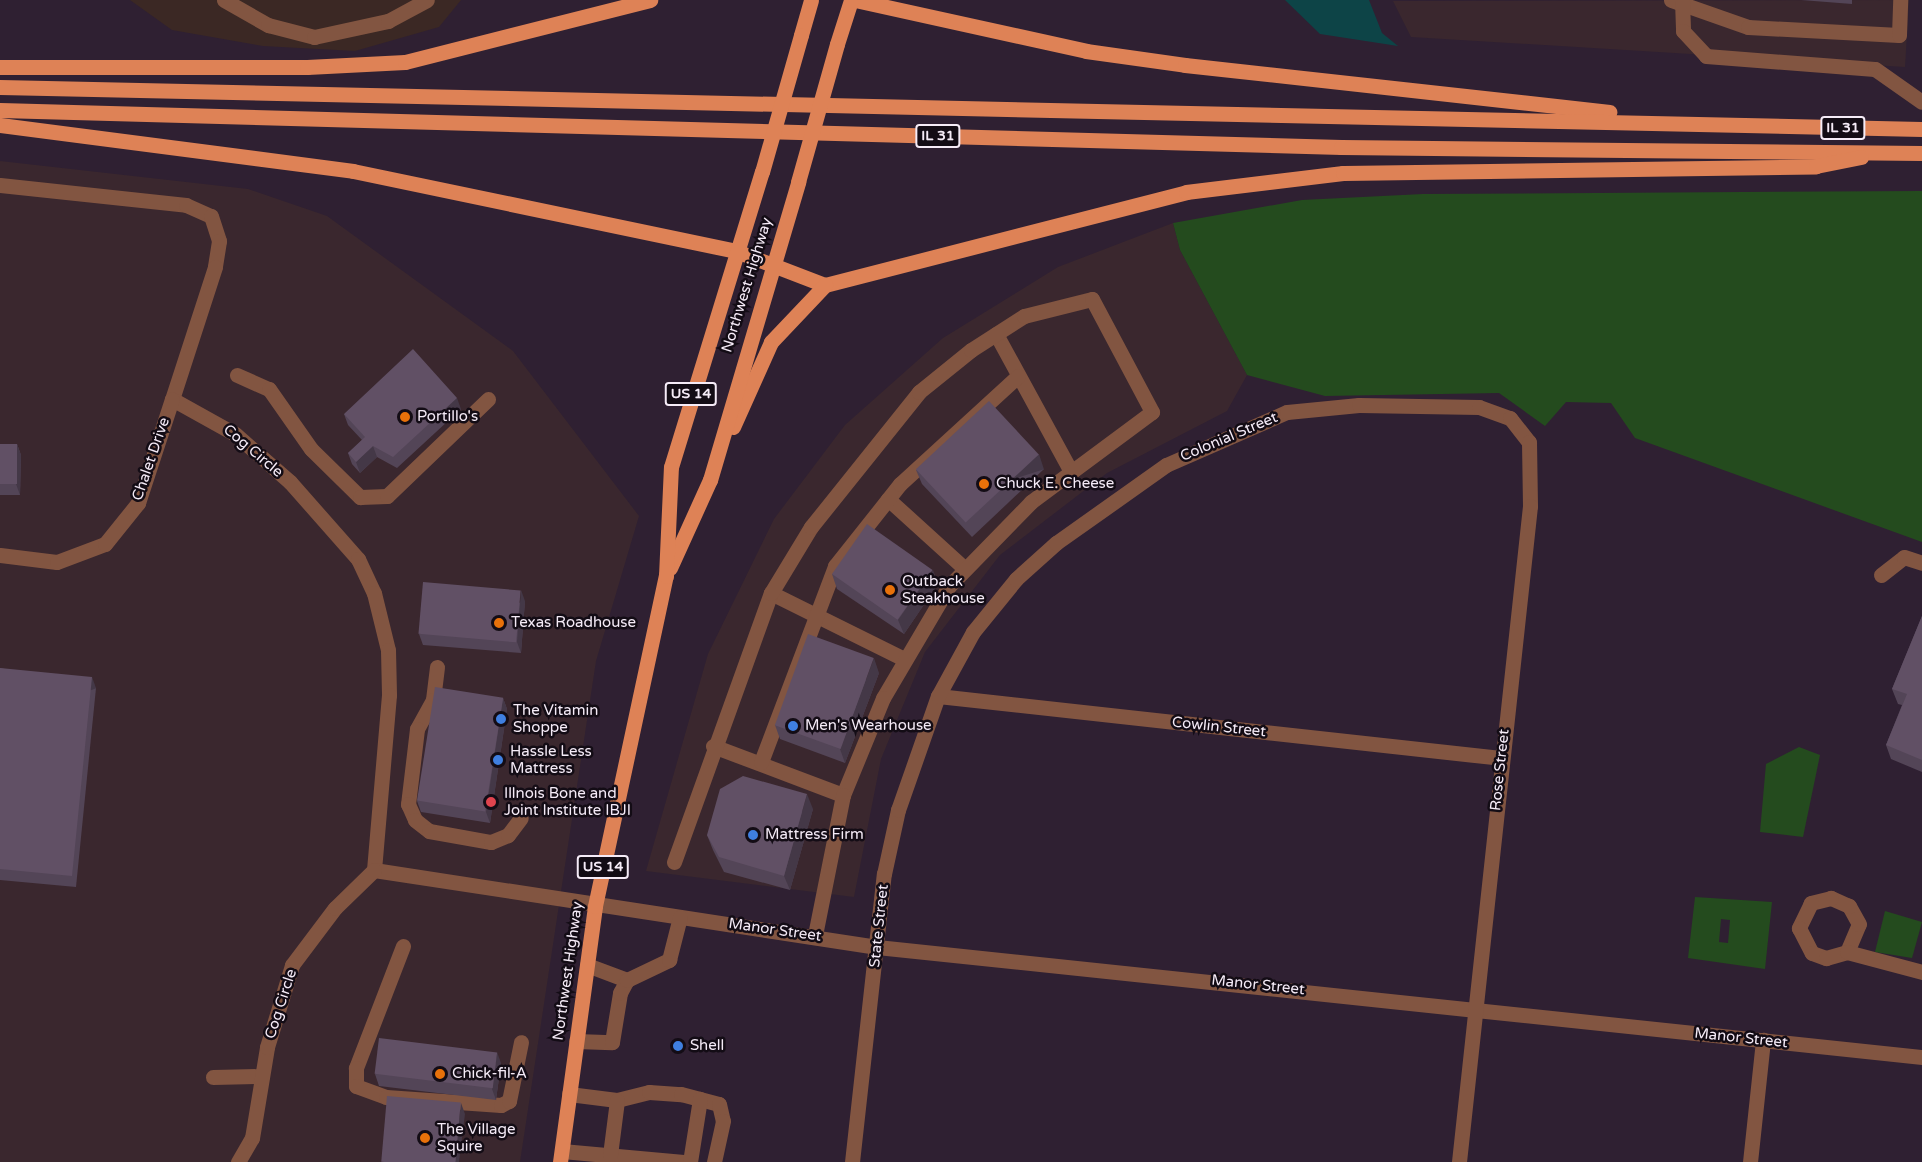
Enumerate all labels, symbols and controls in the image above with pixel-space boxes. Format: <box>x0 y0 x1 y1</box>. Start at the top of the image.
road number: IL 31 <box>1819 117 1867 139</box>
road number: IL 31 <box>914 125 962 147</box>
street label: Northwest Highway <box>718 215 776 355</box>
road number: US 14 <box>664 383 718 405</box>
place label: Portillo's <box>417 408 478 426</box>
street label: Colonial Street <box>1178 408 1280 466</box>
marker: Portillo's <box>398 410 412 424</box>
street label: Chalet Drive <box>128 415 174 503</box>
street label: Cog Circle <box>219 421 287 481</box>
place label: Chuck E. Cheese <box>996 475 1114 493</box>
marker: Chuck E. Cheese <box>977 477 991 491</box>
place label: Outback Steakhouse <box>902 572 985 607</box>
marker: Outback Steakhouse <box>883 583 897 597</box>
place label: Texas Roadhouse <box>511 614 636 632</box>
marker: Texas Roadhouse <box>492 616 506 630</box>
place label: The Vitamin Shoppe <box>513 701 598 736</box>
marker: The Vitamin Shoppe <box>494 712 508 726</box>
street label: Cowlin Street <box>1171 713 1267 741</box>
place label: Men's Wearhouse <box>805 717 932 735</box>
marker: Men's Wearhouse <box>786 719 800 733</box>
street label: Rose Street <box>1487 728 1513 812</box>
place label: Hassle Less Mattress <box>510 742 592 777</box>
marker: Hassle Less Mattress <box>491 753 505 767</box>
place label: Illnois Bone and Joint Institute IBJI <box>504 784 631 819</box>
marker: Illnois Bone and Joint Institute IBJI <box>482 793 500 811</box>
place label: Mattress Firm <box>765 826 864 844</box>
marker: Mattress Firm <box>746 828 760 842</box>
road number: US 14 <box>576 856 630 878</box>
street label: State Street <box>866 883 892 969</box>
street label: Northwest Highway <box>549 900 587 1042</box>
street label: Manor Street <box>727 915 823 945</box>
street label: Cog Circle <box>261 967 301 1041</box>
street label: Manor Street <box>1210 971 1306 999</box>
street label: Manor Street <box>1693 1024 1789 1052</box>
place label: Shell <box>690 1037 724 1055</box>
marker: Shell <box>671 1039 685 1053</box>
place label: Chick-fil-A <box>452 1065 527 1083</box>
marker: Chick-fil-A <box>433 1067 447 1081</box>
place label: The Village Squire <box>437 1120 515 1155</box>
marker: The Village Squire <box>418 1131 432 1145</box>

